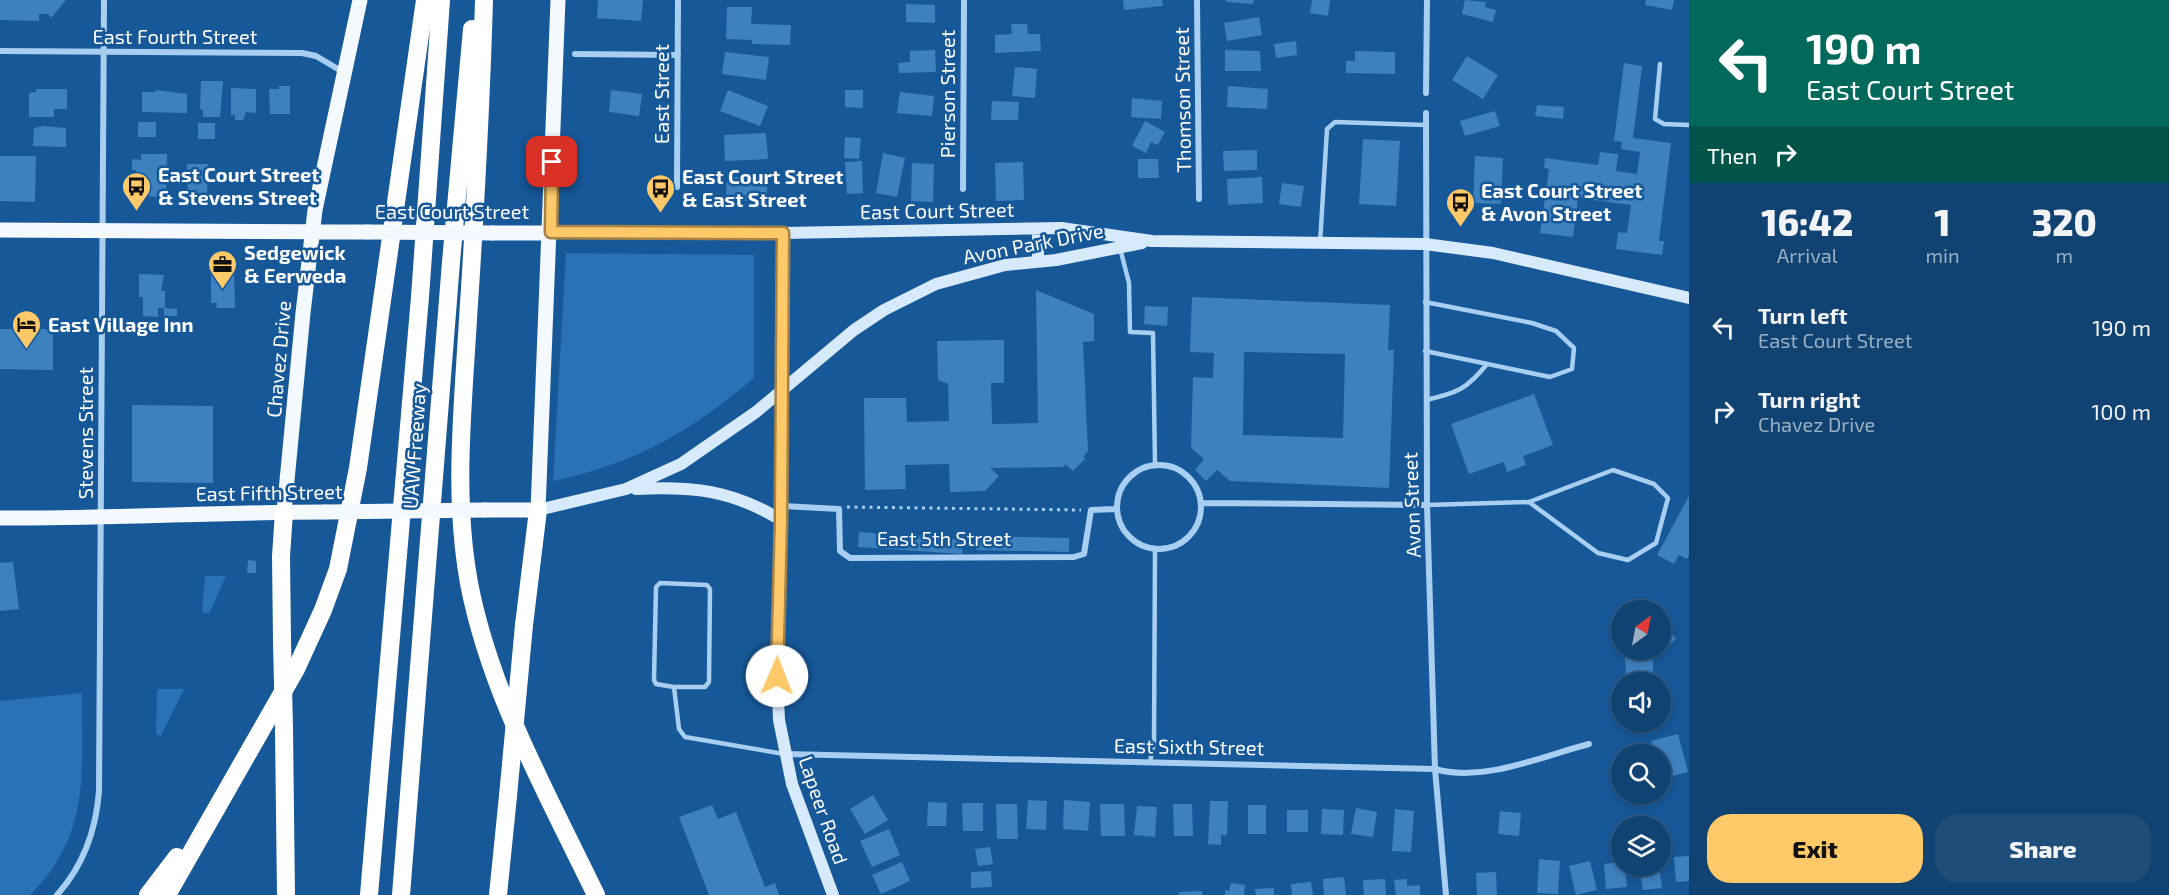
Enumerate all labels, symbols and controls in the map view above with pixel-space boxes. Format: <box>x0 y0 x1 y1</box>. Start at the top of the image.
text: 190 m <box>1806 22 1922 72</box>
street label: East Fourth Street <box>93 24 258 48</box>
icon: left <box>1707 24 1785 102</box>
street label: Thomson Street <box>1169 27 1195 173</box>
street label: Pierson Street <box>935 29 959 158</box>
street label: East Street <box>649 44 673 144</box>
text: East Court Street <box>1806 73 2014 105</box>
pin <box>526 136 577 187</box>
icon: right <box>1769 138 1802 171</box>
text: Then <box>1707 142 1757 168</box>
icon: arrive <box>535 145 568 178</box>
place label: East Court Street & Stevens Street <box>158 162 320 209</box>
place label: East Court Street & East Street <box>682 164 844 211</box>
bus stop icon: East Court Street & Stevens Street <box>121 170 153 212</box>
bus stop icon: East Court Street & East Street <box>645 172 677 214</box>
place label: East Court Street & Avon Street <box>1481 178 1643 225</box>
bus stop icon: East Court Street & Avon Street <box>1444 186 1476 228</box>
street label: East Court Street <box>860 197 1015 223</box>
street label: East Court Street <box>375 199 530 223</box>
text: 16:42 <box>1761 200 1853 243</box>
text: 1 <box>1934 200 1951 243</box>
text: 320 <box>2032 200 2097 243</box>
street label: Avon Park Drive <box>961 218 1105 268</box>
place label: Sedgewick & Eerweda <box>244 240 347 287</box>
text: Arrival <box>1777 243 1838 267</box>
text: min <box>1925 243 1960 267</box>
text: m <box>2055 243 2073 267</box>
office icon: Sedgewick & Eerweda <box>207 248 239 290</box>
street label: Chavez Drive <box>261 299 295 419</box>
text: Turn left <box>1758 302 1847 328</box>
hotel icon: East Village Inn <box>11 308 43 350</box>
icon: left <box>1707 311 1740 344</box>
place label: East Village Inn <box>48 312 193 336</box>
text: 190 m <box>2092 314 2151 340</box>
text: East Court Street <box>1758 328 1912 352</box>
street label: Stevens Street <box>73 366 97 499</box>
street label: UAW Freeway <box>398 382 430 510</box>
text: Turn right <box>1758 386 1860 412</box>
icon: right <box>1707 395 1740 428</box>
text: 100 m <box>2092 398 2151 424</box>
text: Chavez Drive <box>1758 412 1875 436</box>
street label: Avon Street <box>1397 451 1425 558</box>
street label: East Fifth Street <box>195 479 343 505</box>
street label: East 5th Street <box>877 526 1012 550</box>
north arrow <box>1611 600 1671 660</box>
map controls <box>1611 600 1671 876</box>
position arrow <box>745 644 809 708</box>
button: sound <box>1611 672 1671 732</box>
street label: East Sixth Street <box>1114 733 1265 759</box>
button: search <box>1611 744 1671 804</box>
street label: Lapeer Road <box>794 753 854 867</box>
button: Exit <box>1707 814 1923 883</box>
button: Share <box>1935 814 2151 883</box>
button: layers <box>1611 816 1671 876</box>

